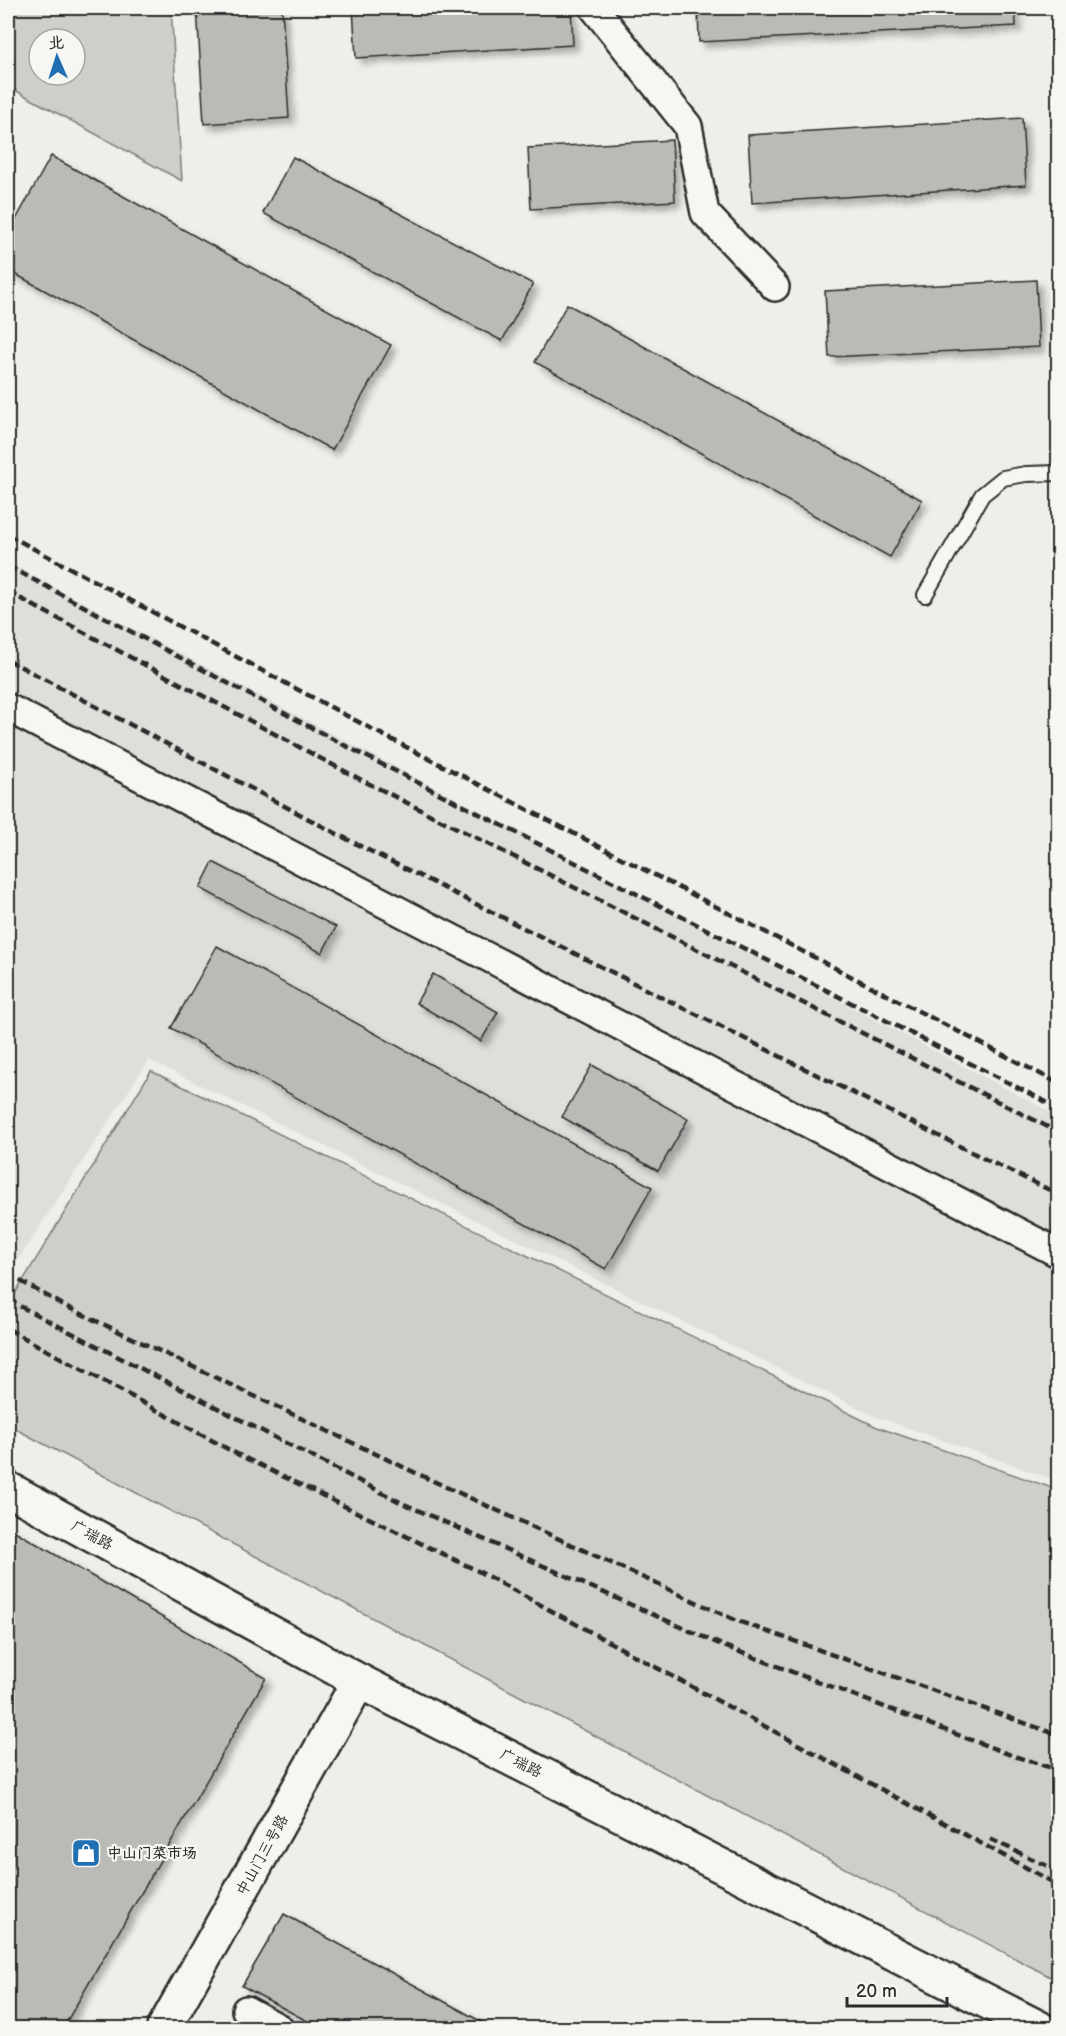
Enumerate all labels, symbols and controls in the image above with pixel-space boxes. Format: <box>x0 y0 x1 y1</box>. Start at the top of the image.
north arrow <box>27 27 87 87</box>
text: 北 <box>48 34 65 53</box>
street label: 广瑞路 <box>67 1516 116 1555</box>
street label: 广瑞路 <box>496 1745 545 1782</box>
street label: 中山门三号路 <box>232 1811 293 1899</box>
shop icon: 中山门菜市场 <box>70 1837 102 1869</box>
place label: 中山门菜市场 <box>107 1844 197 1863</box>
scale bar <box>847 1970 948 2008</box>
text: 20 m <box>856 1981 897 2002</box>

